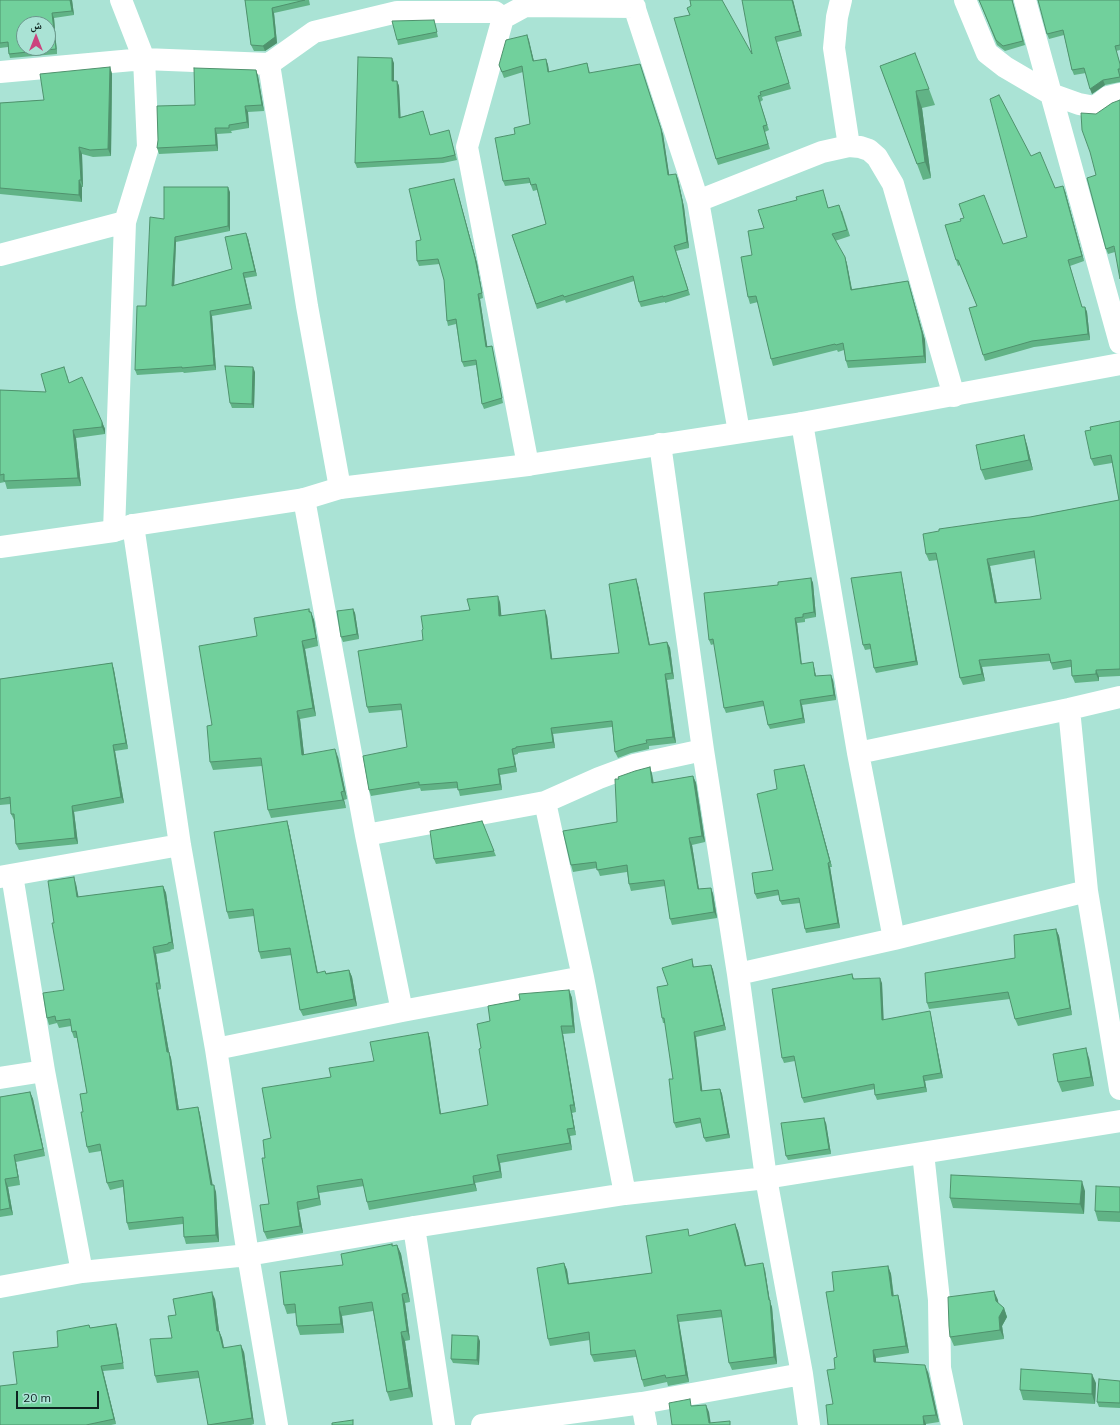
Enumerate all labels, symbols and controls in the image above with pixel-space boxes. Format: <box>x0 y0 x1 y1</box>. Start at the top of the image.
north arrow <box>16 16 56 56</box>
text: ش <box>30 18 42 32</box>
scale bar <box>18 1383 101 1409</box>
text: 20 m <box>23 1390 51 1405</box>

